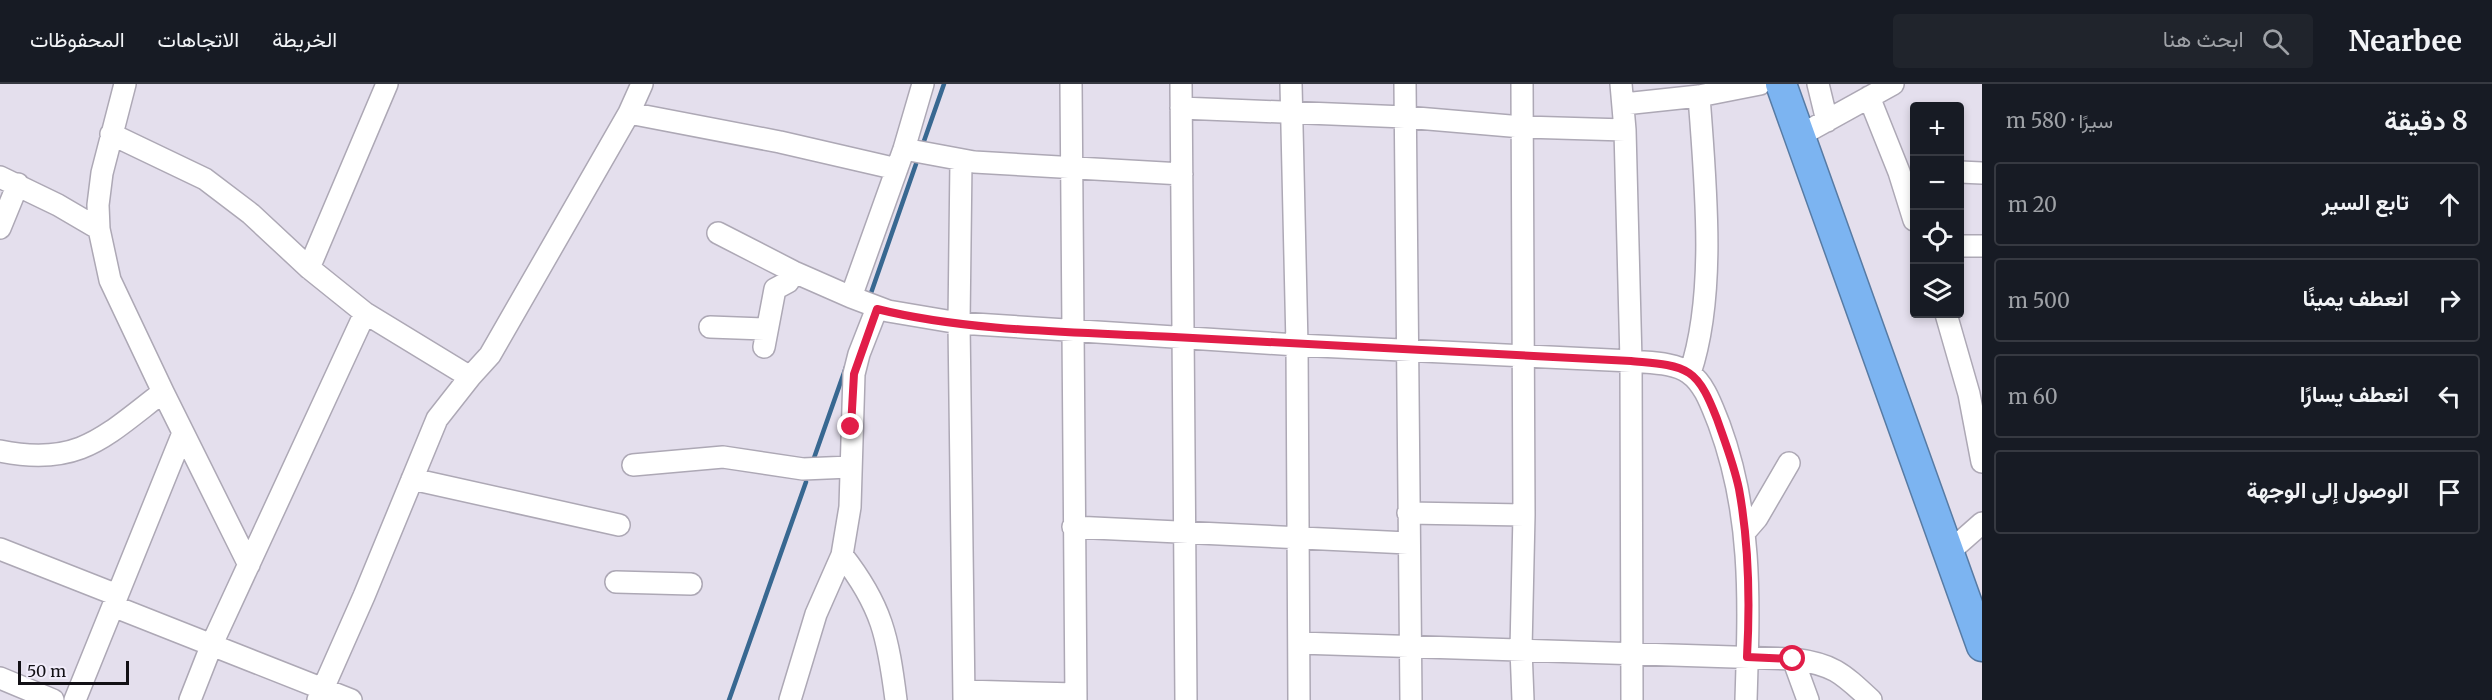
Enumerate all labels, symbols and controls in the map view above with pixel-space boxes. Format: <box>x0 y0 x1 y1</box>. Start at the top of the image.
search box <box>1893 14 2313 68</box>
text: Nearbee <box>2349 23 2462 59</box>
text: ابحث هنا <box>2163 25 2244 53</box>
icon: search <box>2259 25 2292 58</box>
text: المحفوظات <box>30 26 125 53</box>
text: الاتجاهات <box>158 26 239 53</box>
text: الخريطة <box>272 26 337 53</box>
map controls <box>1910 102 1964 318</box>
button: + <box>1910 102 1964 156</box>
text: 8 دقيقة <box>2384 104 2468 137</box>
text: سيرًا · 580 m <box>2006 108 2113 133</box>
button: − <box>1910 156 1964 210</box>
text: تابع السير <box>2322 188 2409 216</box>
icon: ahead <box>2433 188 2466 221</box>
text: 20 m <box>2008 192 2057 217</box>
button: locate <box>1910 210 1964 264</box>
button: layers <box>1910 264 1964 318</box>
text: انعطف يمينًا <box>2302 284 2409 312</box>
icon: right <box>2433 284 2466 317</box>
text: 500 m <box>2008 288 2070 313</box>
text: انعطف يسارًا <box>2300 380 2409 408</box>
icon: left <box>2433 380 2466 413</box>
text: 60 m <box>2008 384 2058 409</box>
route end <box>837 413 863 439</box>
text: الوصول إلى الوجهة <box>2246 476 2409 504</box>
icon: arrive <box>2433 476 2466 509</box>
route start <box>1779 645 1805 671</box>
scale bar <box>18 658 129 686</box>
text: 50 m <box>27 661 66 681</box>

